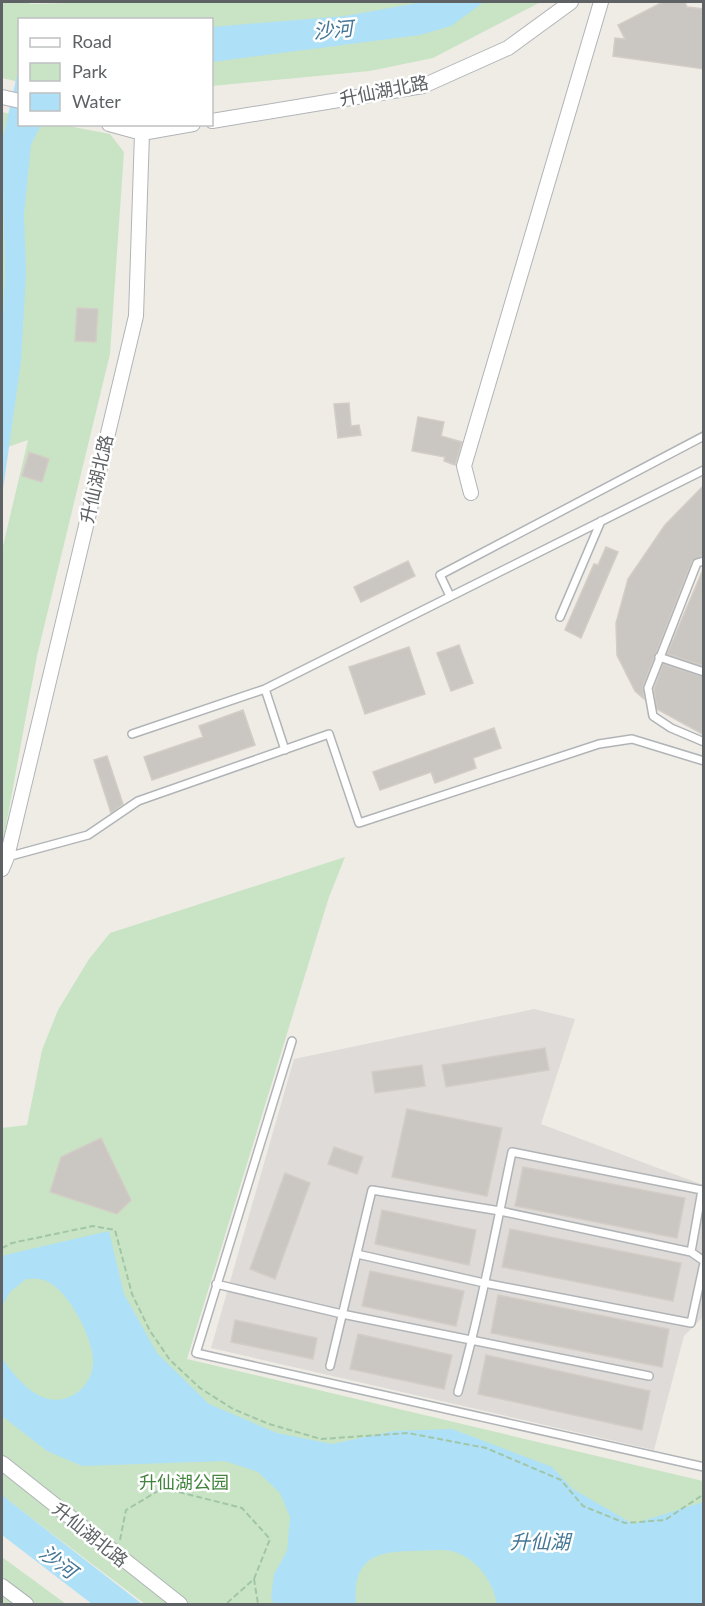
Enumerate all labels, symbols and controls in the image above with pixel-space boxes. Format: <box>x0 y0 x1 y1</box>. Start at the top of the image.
water label: 沙河 <box>312 15 358 43</box>
legend <box>18 18 213 126</box>
text: Road <box>72 30 112 52</box>
text: Park <box>72 60 108 82</box>
street label: 升仙湖北路 <box>338 71 430 109</box>
text: Water <box>72 90 121 112</box>
street label: 升仙湖北路 <box>75 432 117 525</box>
park label: 升仙湖公园 <box>139 1471 229 1493</box>
street label: 升仙湖北路 <box>49 1497 133 1571</box>
water label: 升仙湖 <box>510 1529 573 1553</box>
water label: 沙河 <box>35 1540 85 1585</box>

